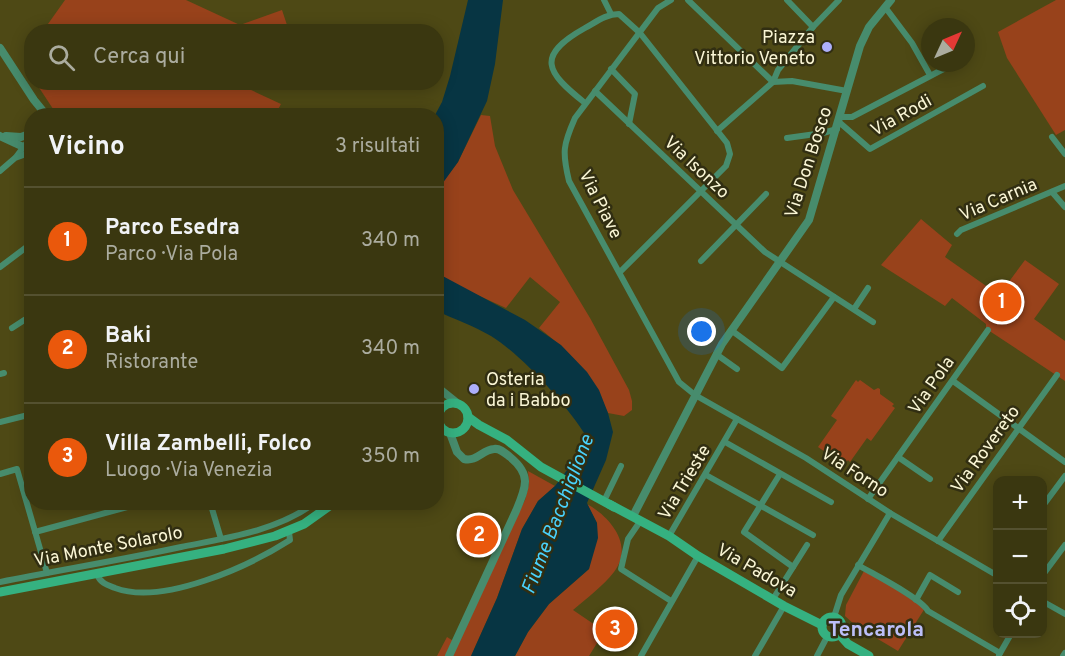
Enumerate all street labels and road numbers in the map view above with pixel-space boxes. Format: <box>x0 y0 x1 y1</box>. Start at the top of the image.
street label: Via Rodi <box>867 90 936 143</box>
street label: Via Don Bosco <box>781 104 838 221</box>
street label: Via Isonzo <box>658 132 734 204</box>
street label: Via Piave <box>573 166 627 243</box>
street label: Via Carnia <box>956 174 1041 227</box>
street label: Via Pola <box>904 352 960 419</box>
street label: Via Rovereto <box>947 401 1026 498</box>
street label: Via Trieste <box>654 441 717 525</box>
street label: Via Forno <box>816 443 892 504</box>
street label: Via Monte Solarolo <box>32 522 185 573</box>
street label: Via Padova <box>712 539 801 604</box>

